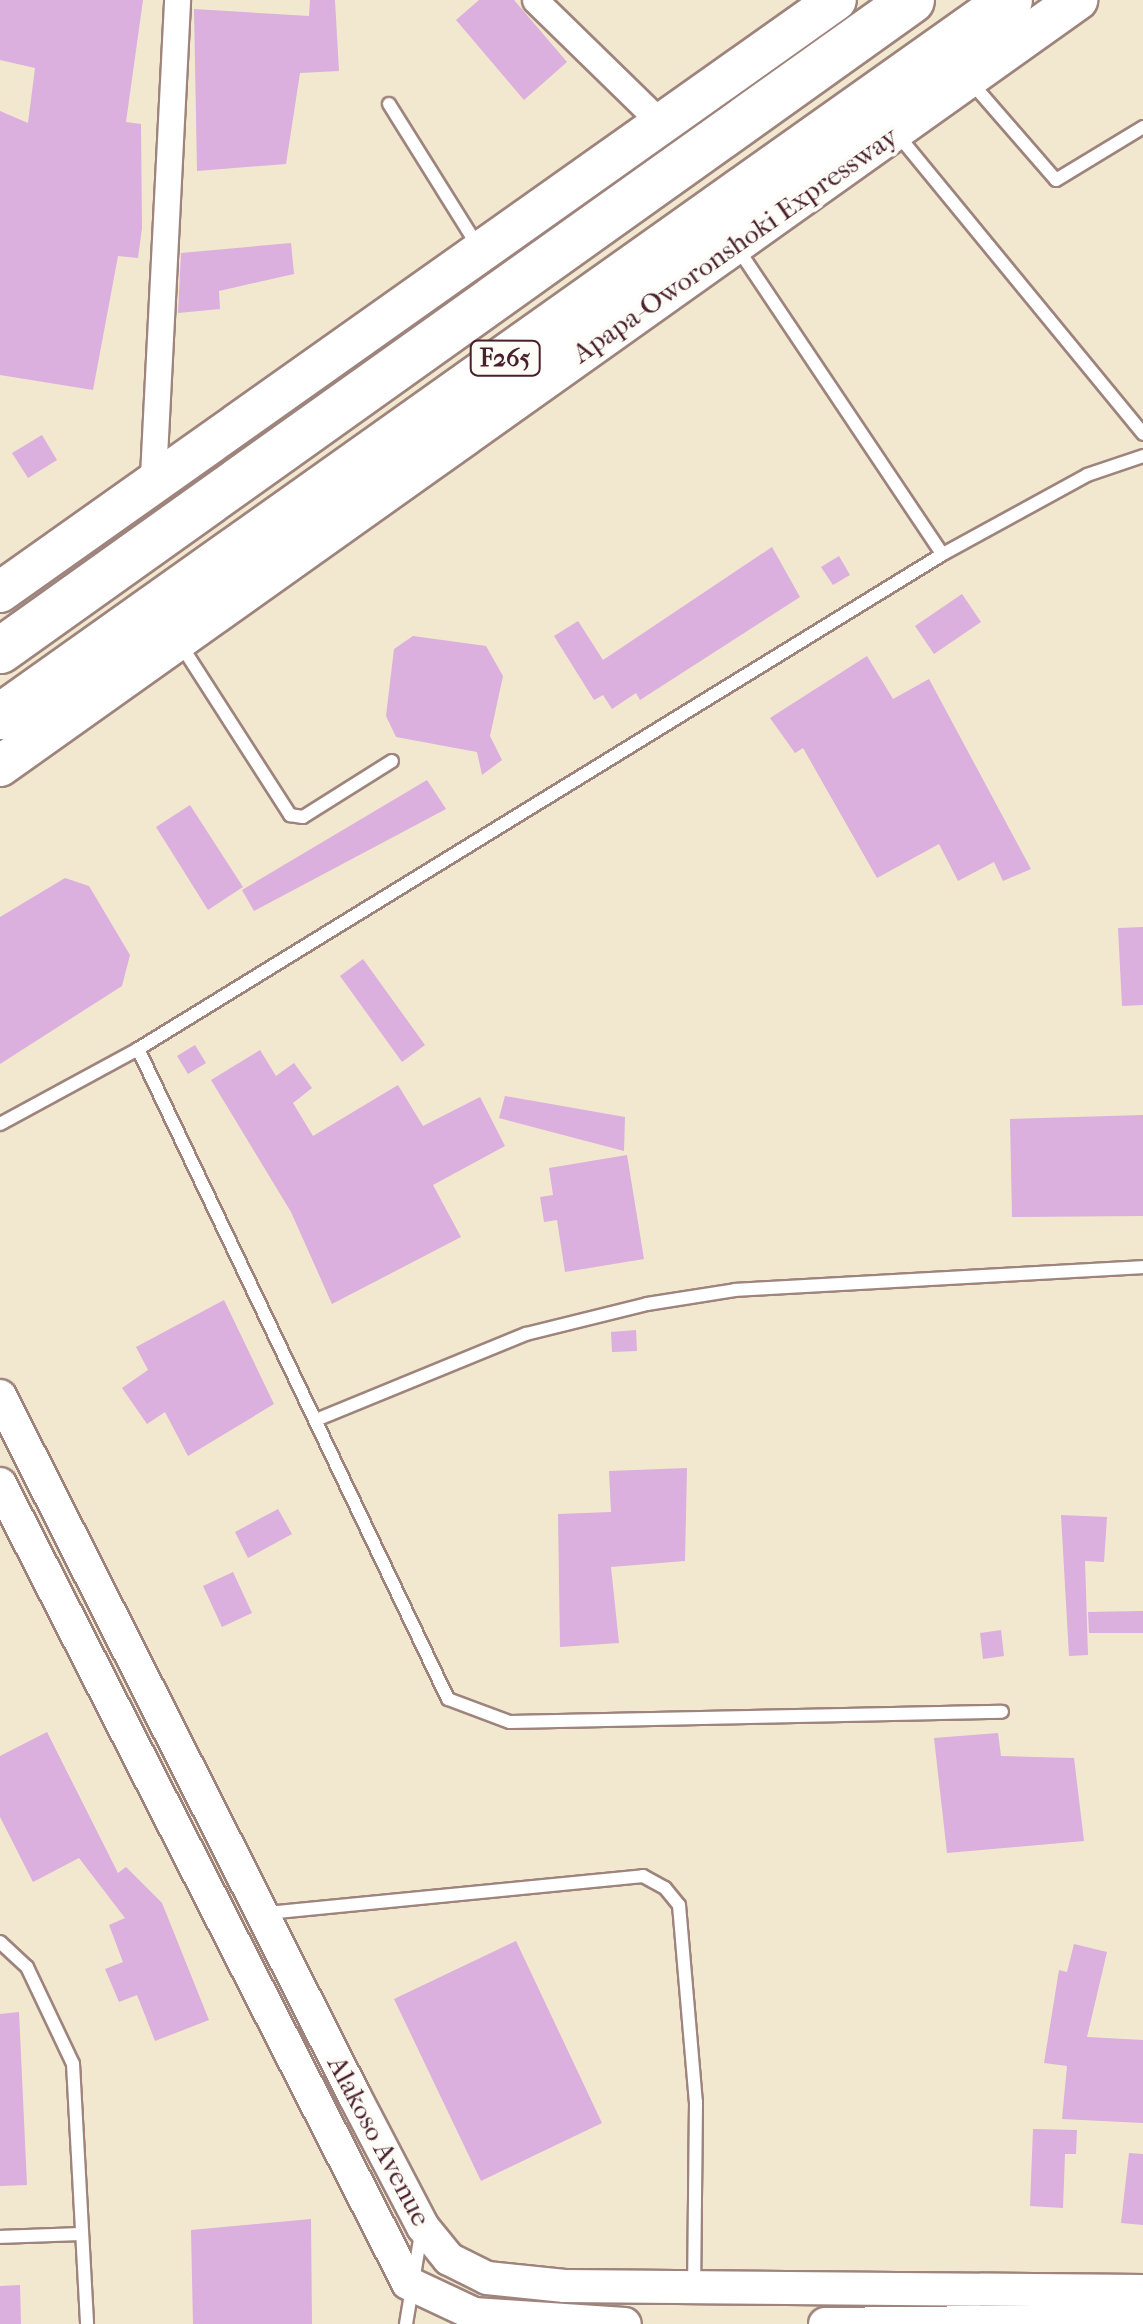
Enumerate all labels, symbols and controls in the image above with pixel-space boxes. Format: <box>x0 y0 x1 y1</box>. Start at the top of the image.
street label: Apapa-Oworonshoki Expressway <box>566 120 904 370</box>
road number: F265 <box>468 338 542 378</box>
street label: Alakoso Avenue <box>320 2050 438 2232</box>

